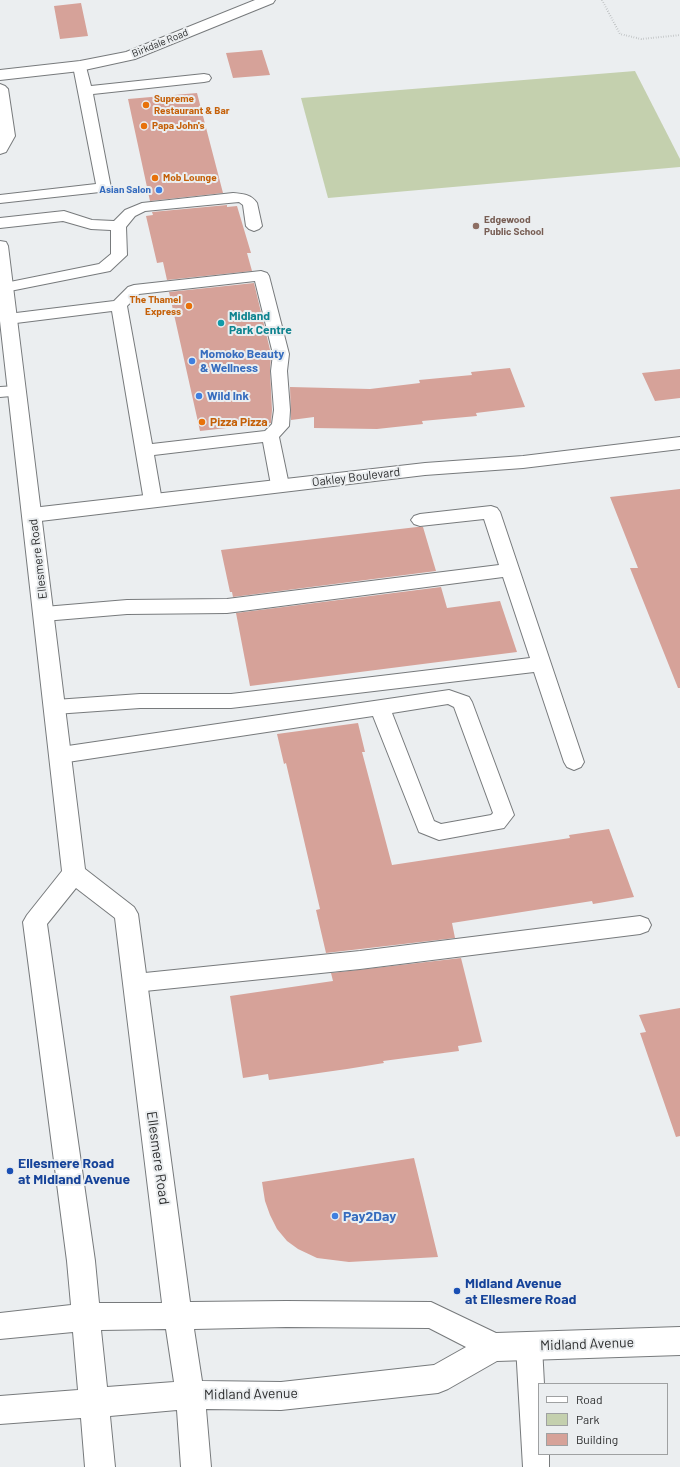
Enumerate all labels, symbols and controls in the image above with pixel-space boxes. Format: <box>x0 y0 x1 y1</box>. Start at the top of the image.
street label: Birkdale Road <box>130 26 190 60</box>
place label: Supreme Restaurant & Bar <box>154 93 230 116</box>
marker: Supreme Restaurant & Bar <box>141 100 151 110</box>
place label: Papa John's <box>152 120 205 132</box>
marker: Papa John's <box>139 121 149 131</box>
place label: Mob Lounge <box>163 172 217 184</box>
marker: Mob Lounge <box>150 173 160 183</box>
place label: Asian Salon <box>99 184 151 196</box>
marker: Asian Salon <box>154 185 164 195</box>
place label: Edgewood Public School <box>484 214 544 238</box>
marker: Edgewood Public School <box>471 221 481 231</box>
place label: The Thamel Express <box>129 294 181 318</box>
marker: The Thamel Express <box>184 301 194 311</box>
place label: Midland Park Centre <box>229 309 292 337</box>
marker: Midland Park Centre <box>216 318 226 328</box>
place label: Momoko Beauty & Wellness <box>200 347 284 375</box>
marker: Momoko Beauty & Wellness <box>187 356 197 366</box>
place label: Wild Ink <box>207 389 249 403</box>
marker: Wild Ink <box>194 391 204 401</box>
place label: Pizza Pizza <box>210 415 268 429</box>
marker: Pizza Pizza <box>197 417 207 427</box>
street label: Oakley Boulevard <box>311 464 401 490</box>
street label: Ellesmere Road <box>26 518 50 600</box>
street label: Ellesmere Road <box>143 1110 173 1206</box>
place label: Ellesmere Road at Midland Avenue <box>18 1155 130 1188</box>
marker: Ellesmere Road at Midland Avenue <box>5 1166 15 1176</box>
place label: Pay2Day <box>343 1208 396 1224</box>
marker: Pay2Day <box>330 1211 340 1221</box>
place label: Midland Avenue at Ellesmere Road <box>465 1275 576 1308</box>
marker: Midland Avenue at Ellesmere Road <box>452 1286 462 1296</box>
street label: Midland Avenue <box>540 1334 634 1354</box>
legend <box>538 1383 668 1455</box>
street label: Midland Avenue <box>204 1385 298 1403</box>
text: Road <box>576 1392 603 1406</box>
text: Park <box>576 1412 600 1426</box>
text: Building <box>576 1432 618 1446</box>

